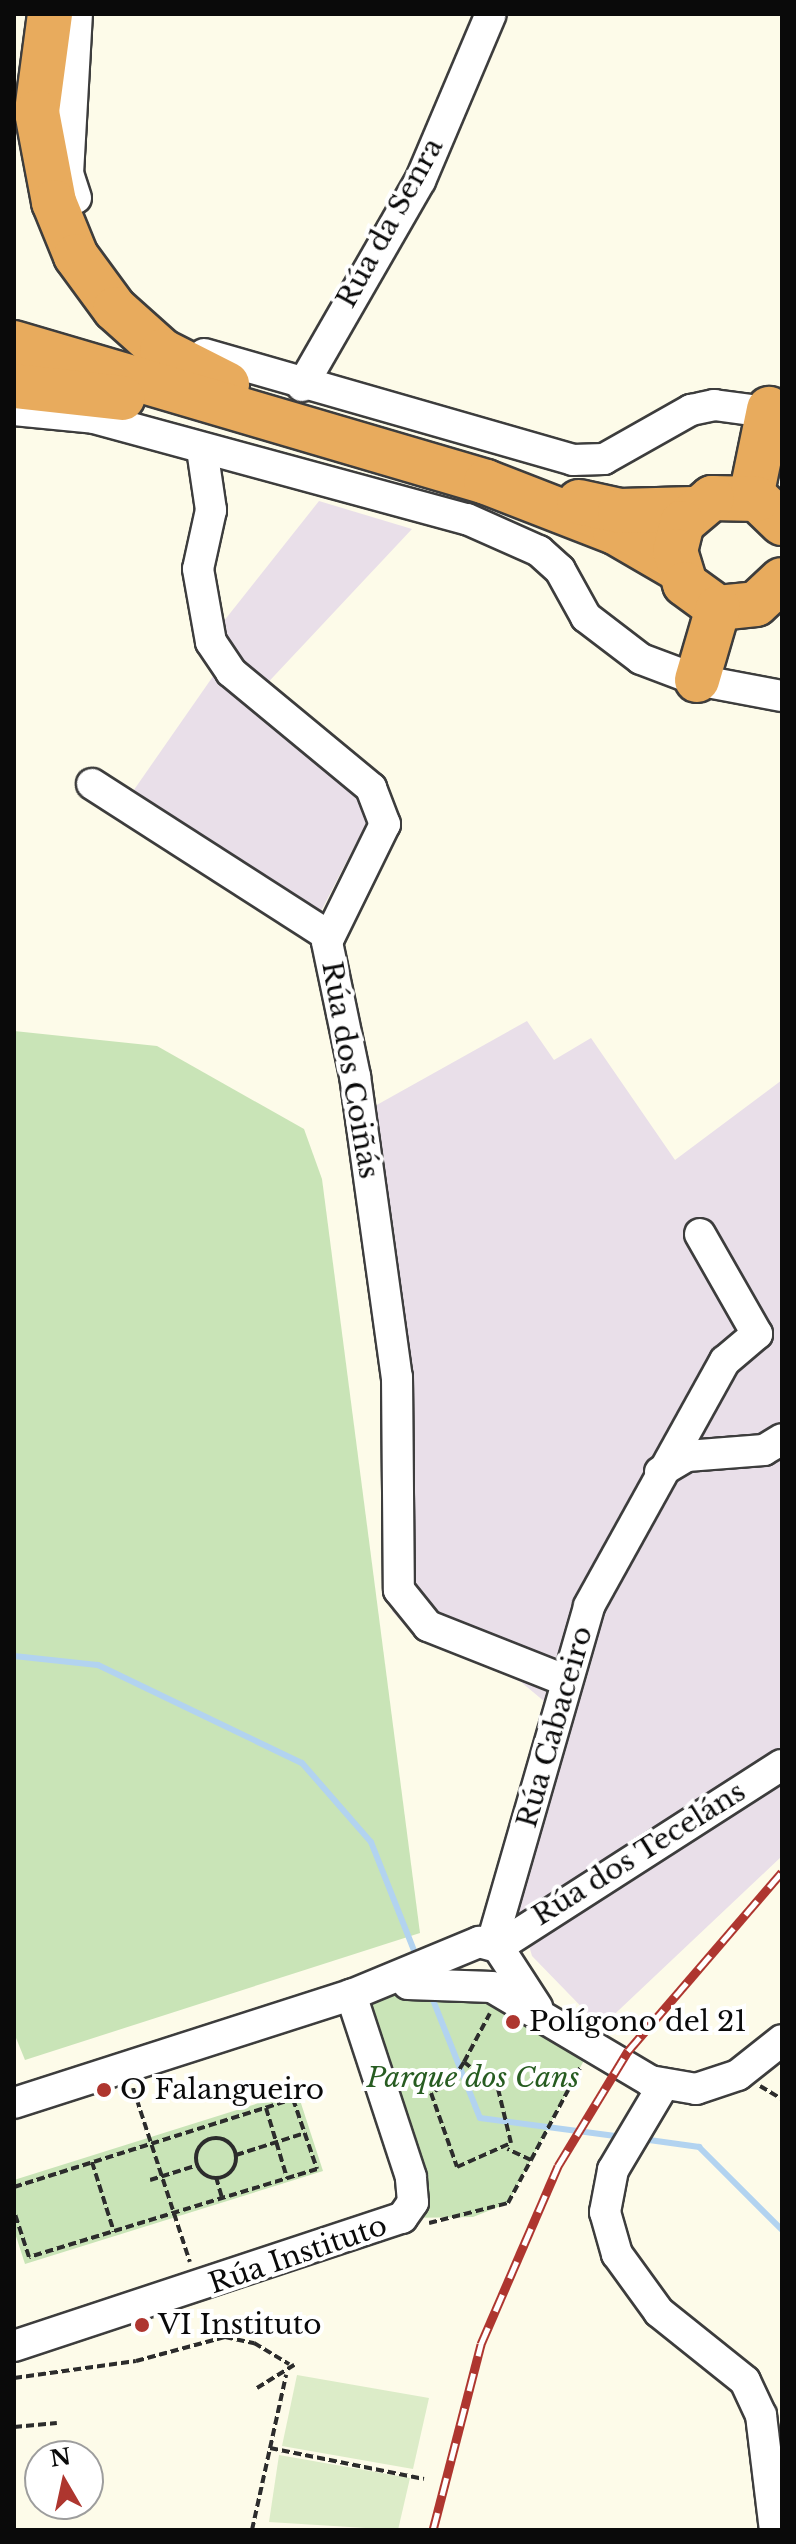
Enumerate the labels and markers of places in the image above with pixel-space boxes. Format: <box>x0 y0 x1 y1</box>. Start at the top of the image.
place label: Polígono del 21 <box>529 2005 747 2039</box>
marker: Polígono del 21 <box>504 2013 522 2031</box>
place label: O Falangueiro <box>120 2073 324 2107</box>
marker: O Falangueiro <box>95 2081 113 2099</box>
place label: VI Instituto <box>158 2308 322 2342</box>
marker: VI Instituto <box>133 2316 151 2334</box>

